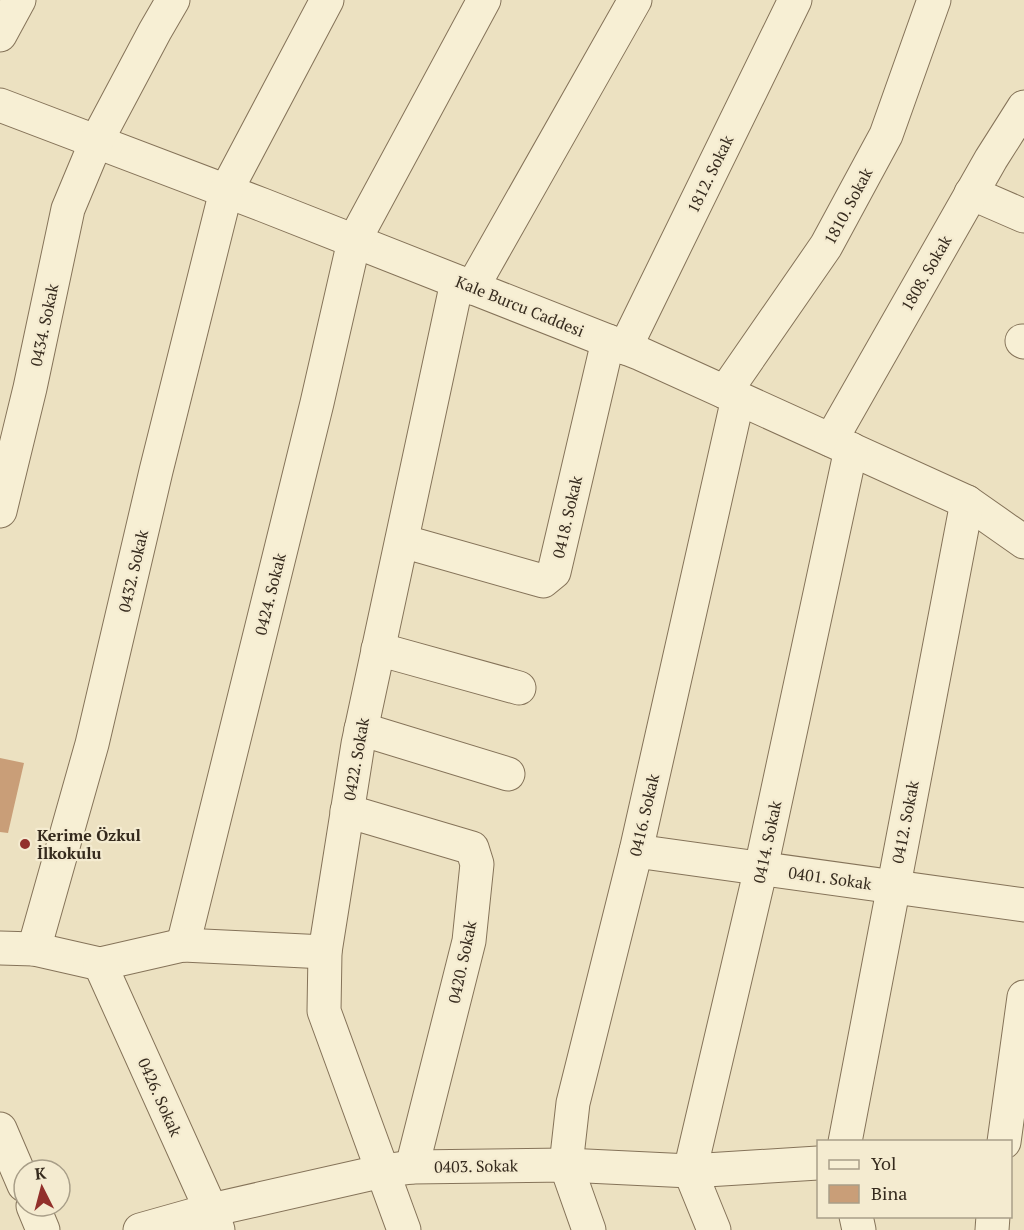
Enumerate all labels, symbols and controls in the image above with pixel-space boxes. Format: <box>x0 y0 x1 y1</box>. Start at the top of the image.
street label: 1812. Sokak <box>682 131 739 217</box>
street label: 1810. Sokak <box>819 163 878 248</box>
street label: 1808. Sokak <box>896 231 957 315</box>
street label: Kale Burcu Caddesi <box>452 270 588 342</box>
street label: 0434. Sokak <box>25 281 64 368</box>
street label: 0418. Sokak <box>547 473 587 560</box>
street label: 0432. Sokak <box>113 527 153 614</box>
street label: 0424. Sokak <box>249 550 291 637</box>
street label: 0422. Sokak <box>338 715 374 802</box>
street label: 0416. Sokak <box>624 771 664 858</box>
street label: 0412. Sokak <box>886 778 924 865</box>
street label: 0414. Sokak <box>748 798 787 885</box>
place label: Kerime Özkul İlkokulu <box>37 824 141 864</box>
marker: Kerime Özkul İlkokulu <box>18 837 32 851</box>
street label: 0401. Sokak <box>787 861 874 895</box>
street label: 0420. Sokak <box>443 918 482 1005</box>
street label: 0426. Sokak <box>133 1054 187 1140</box>
legend <box>817 1140 1012 1218</box>
text: Yol <box>871 1151 896 1175</box>
street label: 0403. Sokak <box>434 1154 519 1178</box>
north arrow <box>12 1158 72 1218</box>
text: K <box>34 1161 48 1185</box>
text: Bina <box>871 1181 907 1205</box>

